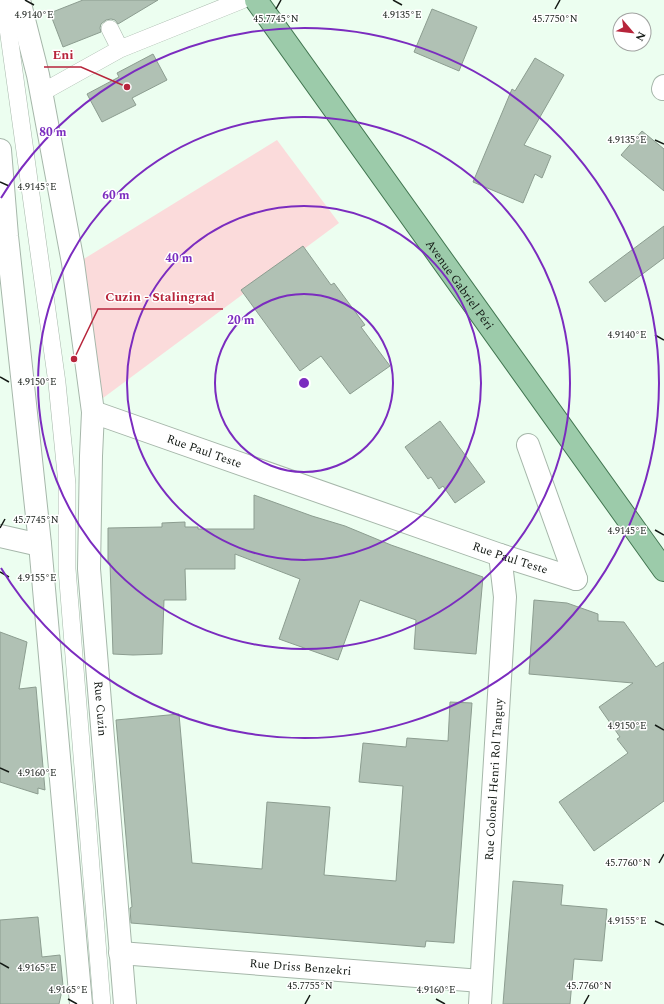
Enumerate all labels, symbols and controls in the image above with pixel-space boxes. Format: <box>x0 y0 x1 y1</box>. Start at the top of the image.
text: 4.9140°E <box>14 7 54 23</box>
text: 4.9135°E <box>382 7 422 23</box>
text: 45.7745°N <box>253 11 299 27</box>
text: 45.7750°N <box>532 11 578 27</box>
north arrow <box>612 12 652 52</box>
text: N <box>631 29 650 44</box>
callout: Eni <box>44 42 81 67</box>
text: Eni <box>52 45 74 65</box>
text: 80 m <box>39 123 67 142</box>
text: 4.9135°E <box>607 132 647 148</box>
text: 4.9145°E <box>17 179 57 195</box>
text: 60 m <box>102 186 130 205</box>
street label: Avenue Gabriel Péri <box>421 236 499 334</box>
text: 40 m <box>165 249 193 268</box>
callout: Cuzin - Stalingrad <box>98 284 223 309</box>
text: Cuzin - Stalingrad <box>105 287 215 307</box>
text: 20 m <box>227 311 255 330</box>
text: 4.9140°E <box>607 327 647 343</box>
text: 4.9150°E <box>17 374 57 390</box>
centre of rings <box>297 376 311 390</box>
street label: Rue Paul Teste <box>164 429 245 473</box>
text: 45.7745°N <box>13 512 59 528</box>
text: 4.9145°E <box>607 523 647 539</box>
street label: Rue Paul Teste <box>470 537 551 579</box>
text: 4.9155°E <box>17 570 57 586</box>
street label: Rue Cuzin <box>89 680 112 737</box>
street label: Rue Colonel Henri Rol Tanguy <box>479 696 508 861</box>
text: 4.9150°E <box>607 718 647 734</box>
text: 4.9160°E <box>17 765 57 781</box>
text: 45.7760°N <box>605 855 651 871</box>
text: 4.9155°E <box>607 913 647 929</box>
street label: Rue Driss Benzekri <box>249 954 352 980</box>
text: 4.9165°E <box>17 960 57 976</box>
text: 45.7755°N <box>287 978 333 994</box>
text: 45.7760°N <box>566 978 612 994</box>
text: 4.9165°E <box>48 982 88 998</box>
text: 4.9160°E <box>416 982 456 998</box>

